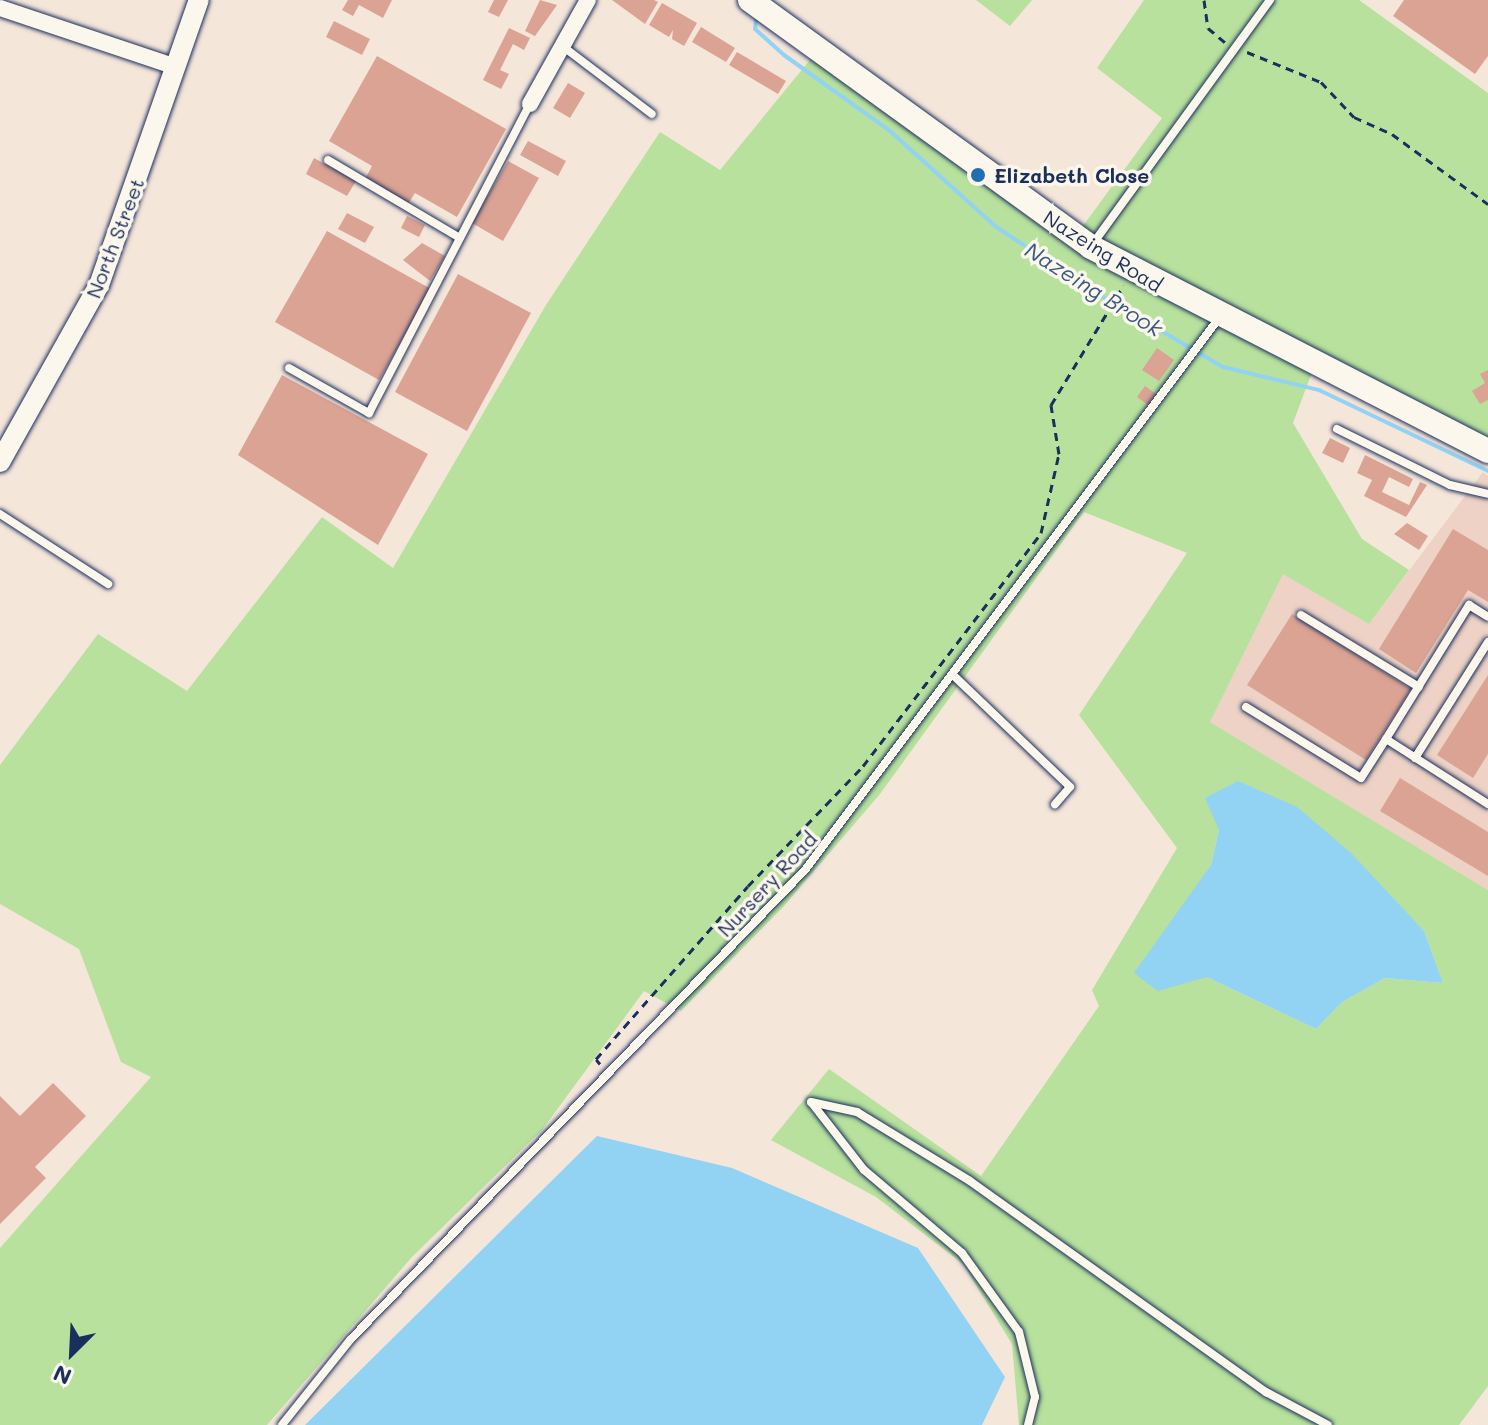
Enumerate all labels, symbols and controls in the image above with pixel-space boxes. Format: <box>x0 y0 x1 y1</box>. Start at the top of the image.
place label: Elizabeth Close <box>994 163 1149 187</box>
marker: Elizabeth Close <box>969 166 987 184</box>
street label: North Street <box>81 175 149 301</box>
street label: Nazeing Road <box>1039 205 1167 297</box>
water label: Nazeing Brook <box>1020 236 1168 342</box>
street label: Nursery Road <box>712 827 822 941</box>
north arrow <box>32 1313 112 1393</box>
text: N <box>49 1359 76 1392</box>

